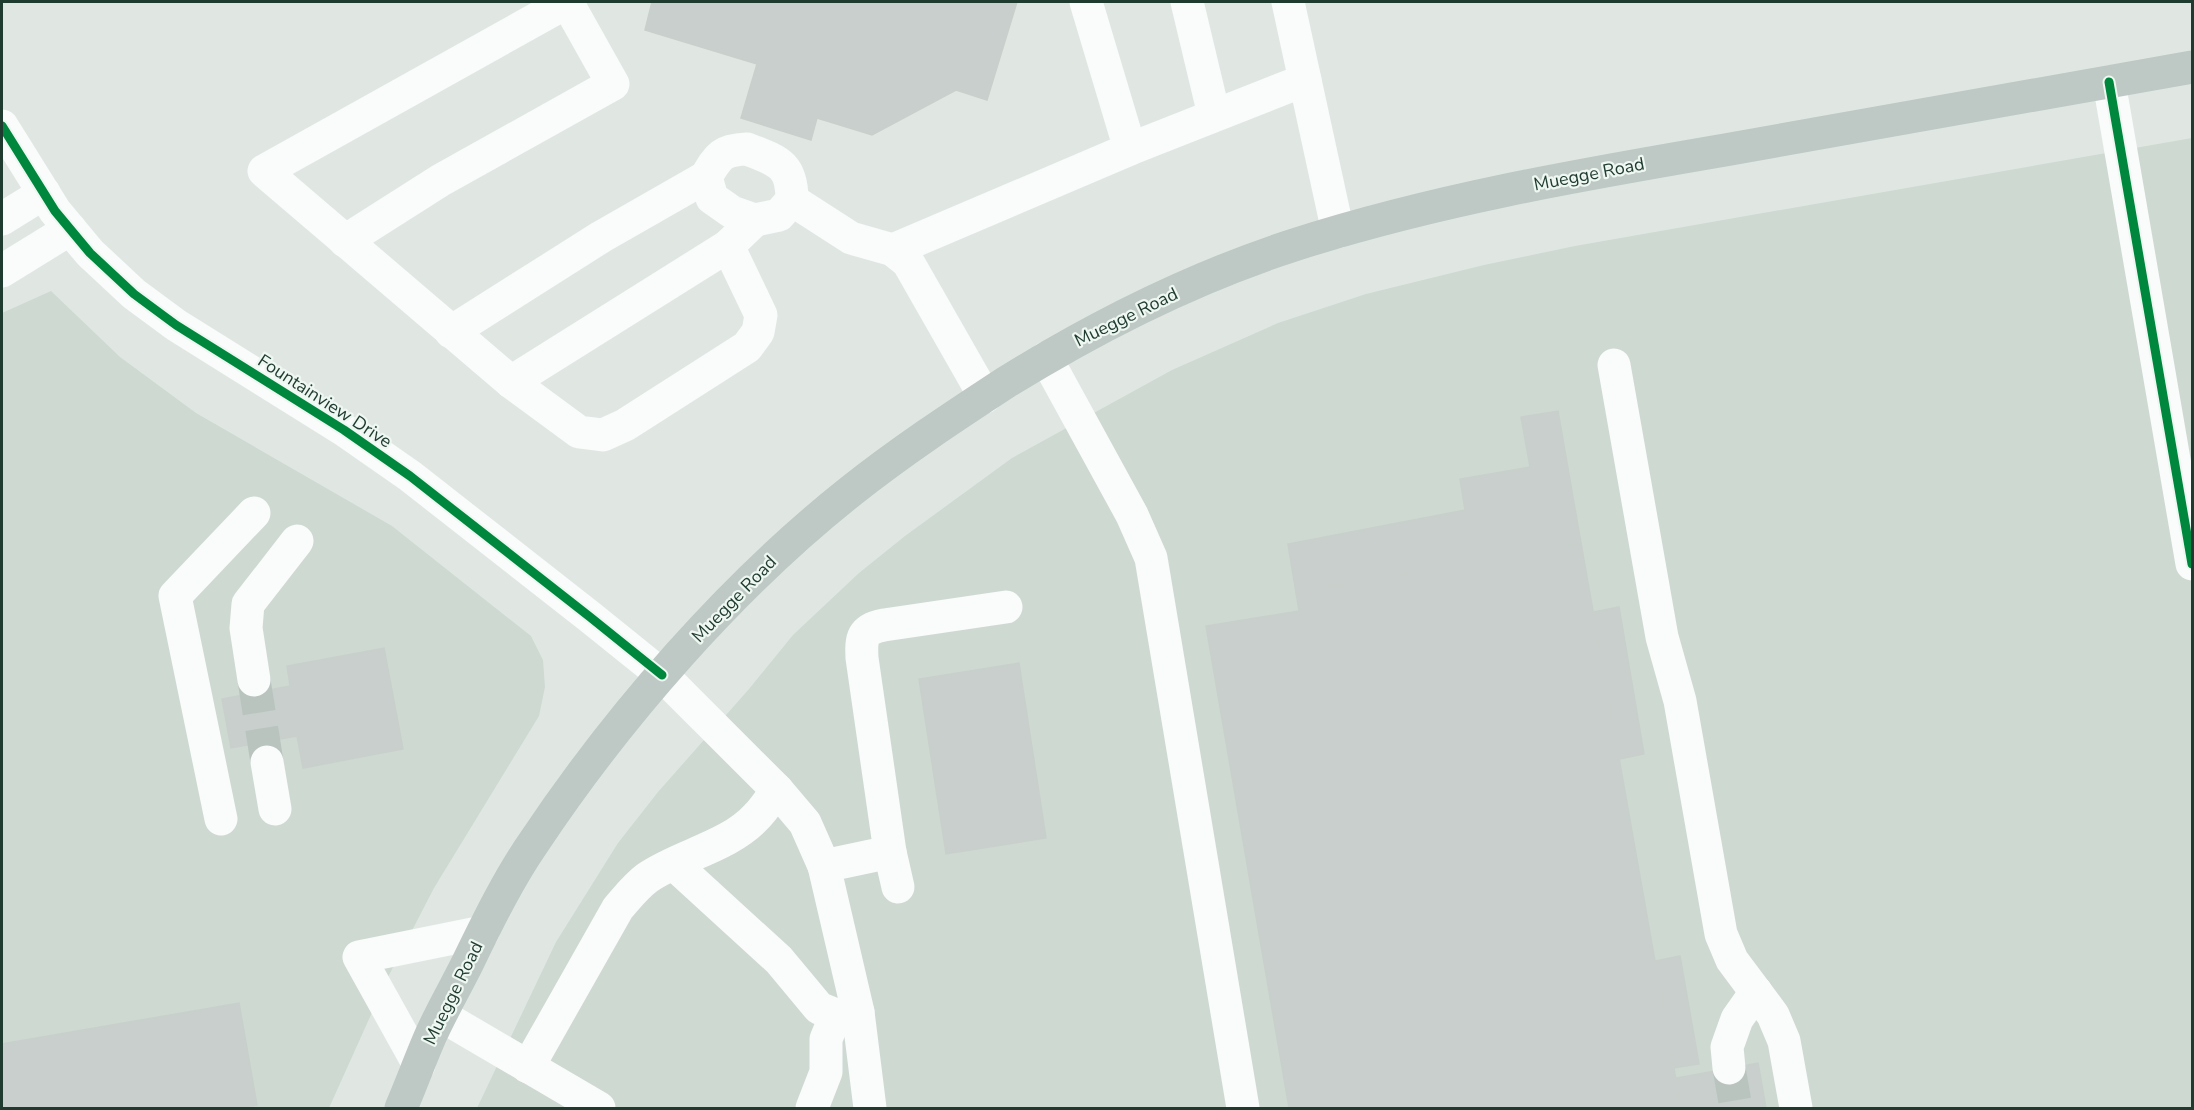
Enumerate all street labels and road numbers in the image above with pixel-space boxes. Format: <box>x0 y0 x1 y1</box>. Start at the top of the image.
street label: Muegge Road <box>1532 152 1646 196</box>
street label: Muegge Road <box>1070 282 1182 352</box>
street label: Fountainview Drive <box>253 349 397 453</box>
street label: Muegge Road <box>686 550 782 648</box>
street label: Muegge Road <box>418 937 488 1049</box>

